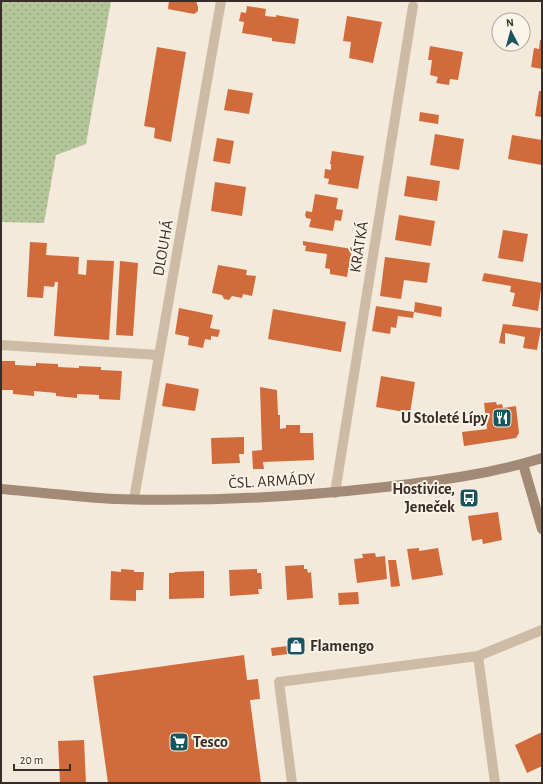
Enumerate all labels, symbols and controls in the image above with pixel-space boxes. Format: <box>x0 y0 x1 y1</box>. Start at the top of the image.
north arrow <box>491 12 531 52</box>
text: N <box>506 17 514 28</box>
street label: DLOUHÁ <box>148 218 176 277</box>
street label: KRÁTKÁ <box>345 220 371 274</box>
restaurant icon: U Stoleté Lípy <box>491 407 513 429</box>
place label: U Stoleté Lípy <box>401 410 489 427</box>
street label: ČSL. ARMÁDY <box>228 469 316 491</box>
place label: Hostivice, Jeneček <box>392 481 455 515</box>
bus stop icon: Hostivice, Jeneček <box>458 487 480 509</box>
shop icon: Flamengo <box>285 635 307 657</box>
place label: Flamengo <box>310 638 374 654</box>
supermarket icon: Tesco <box>168 731 190 753</box>
place label: Tesco <box>193 734 228 750</box>
scale bar <box>14 746 70 772</box>
text: 20 m <box>20 754 43 766</box>

